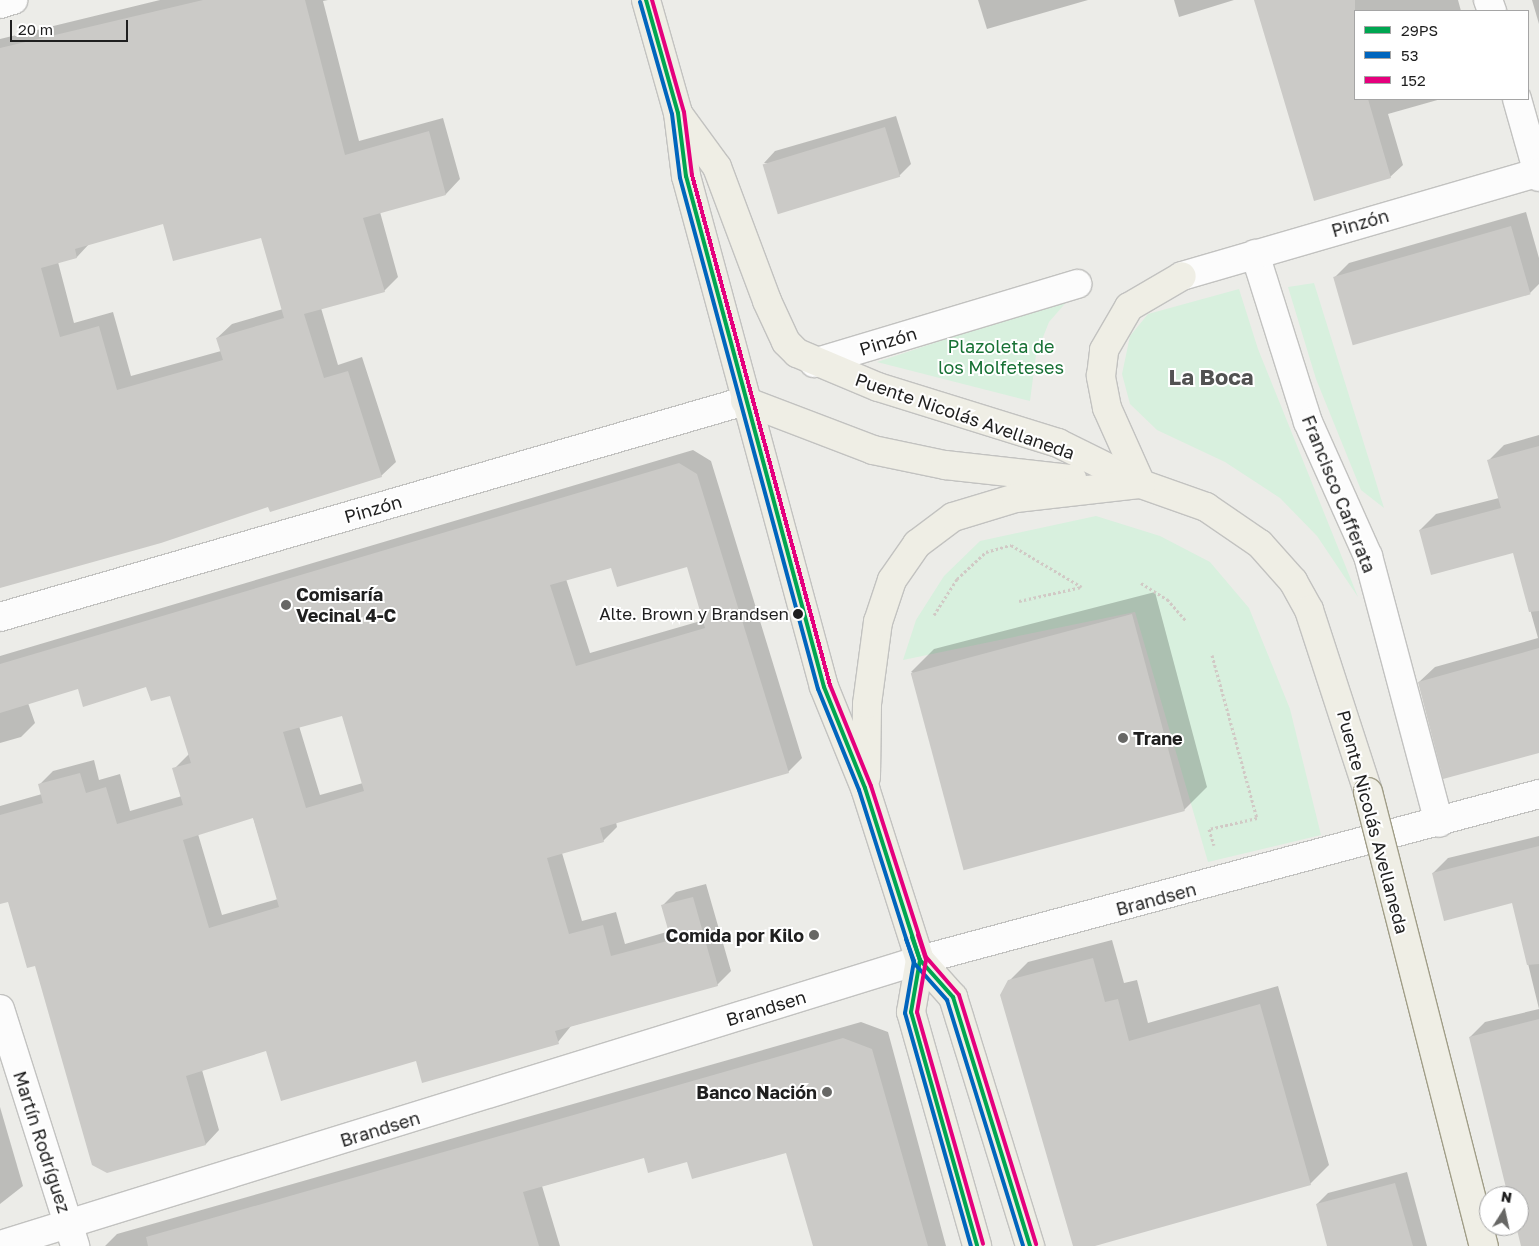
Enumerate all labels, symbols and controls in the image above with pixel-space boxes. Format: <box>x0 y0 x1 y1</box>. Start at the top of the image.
scale bar <box>12 10 130 42</box>
legend <box>1354 10 1529 100</box>
text: 20 m <box>18 20 53 38</box>
text: 29PS <box>1401 21 1438 39</box>
text: 53 <box>1401 46 1418 64</box>
text: 152 <box>1401 71 1426 89</box>
street label: Pinzón <box>1329 205 1391 241</box>
street label: Pinzón <box>857 322 919 360</box>
park label: Plazoleta de los Molfeteses <box>938 336 1064 378</box>
district label: La Boca <box>1168 364 1254 390</box>
street label: Puente Nicolás Avellaneda <box>852 368 1078 464</box>
street label: Francisco Cafferata <box>1297 412 1381 576</box>
street label: Pinzón <box>342 491 404 527</box>
place label: Comisaría Vecinal 4-C <box>296 584 396 626</box>
marker: Comisaría Vecinal 4-C <box>280 599 292 611</box>
place label: Alte. Brown y Brandsen <box>599 604 789 624</box>
marker: Alte. Brown y Brandsen <box>793 609 803 619</box>
street label: Puente Nicolás Avellaneda <box>1333 708 1413 936</box>
place label: Trane <box>1133 727 1183 749</box>
marker: Trane <box>1117 732 1129 744</box>
street label: Brandsen <box>1113 878 1199 920</box>
place label: Comida por Kilo <box>666 924 804 946</box>
marker: Comida por Kilo <box>808 929 820 941</box>
street label: Brandsen <box>724 986 808 1030</box>
street label: Martín Rodríguez <box>9 1068 75 1216</box>
place label: Banco Nación <box>696 1081 817 1103</box>
marker: Banco Nación <box>821 1086 833 1098</box>
street label: Brandsen <box>338 1107 422 1151</box>
north arrow <box>1479 1186 1529 1236</box>
text: N <box>1500 1187 1513 1206</box>

